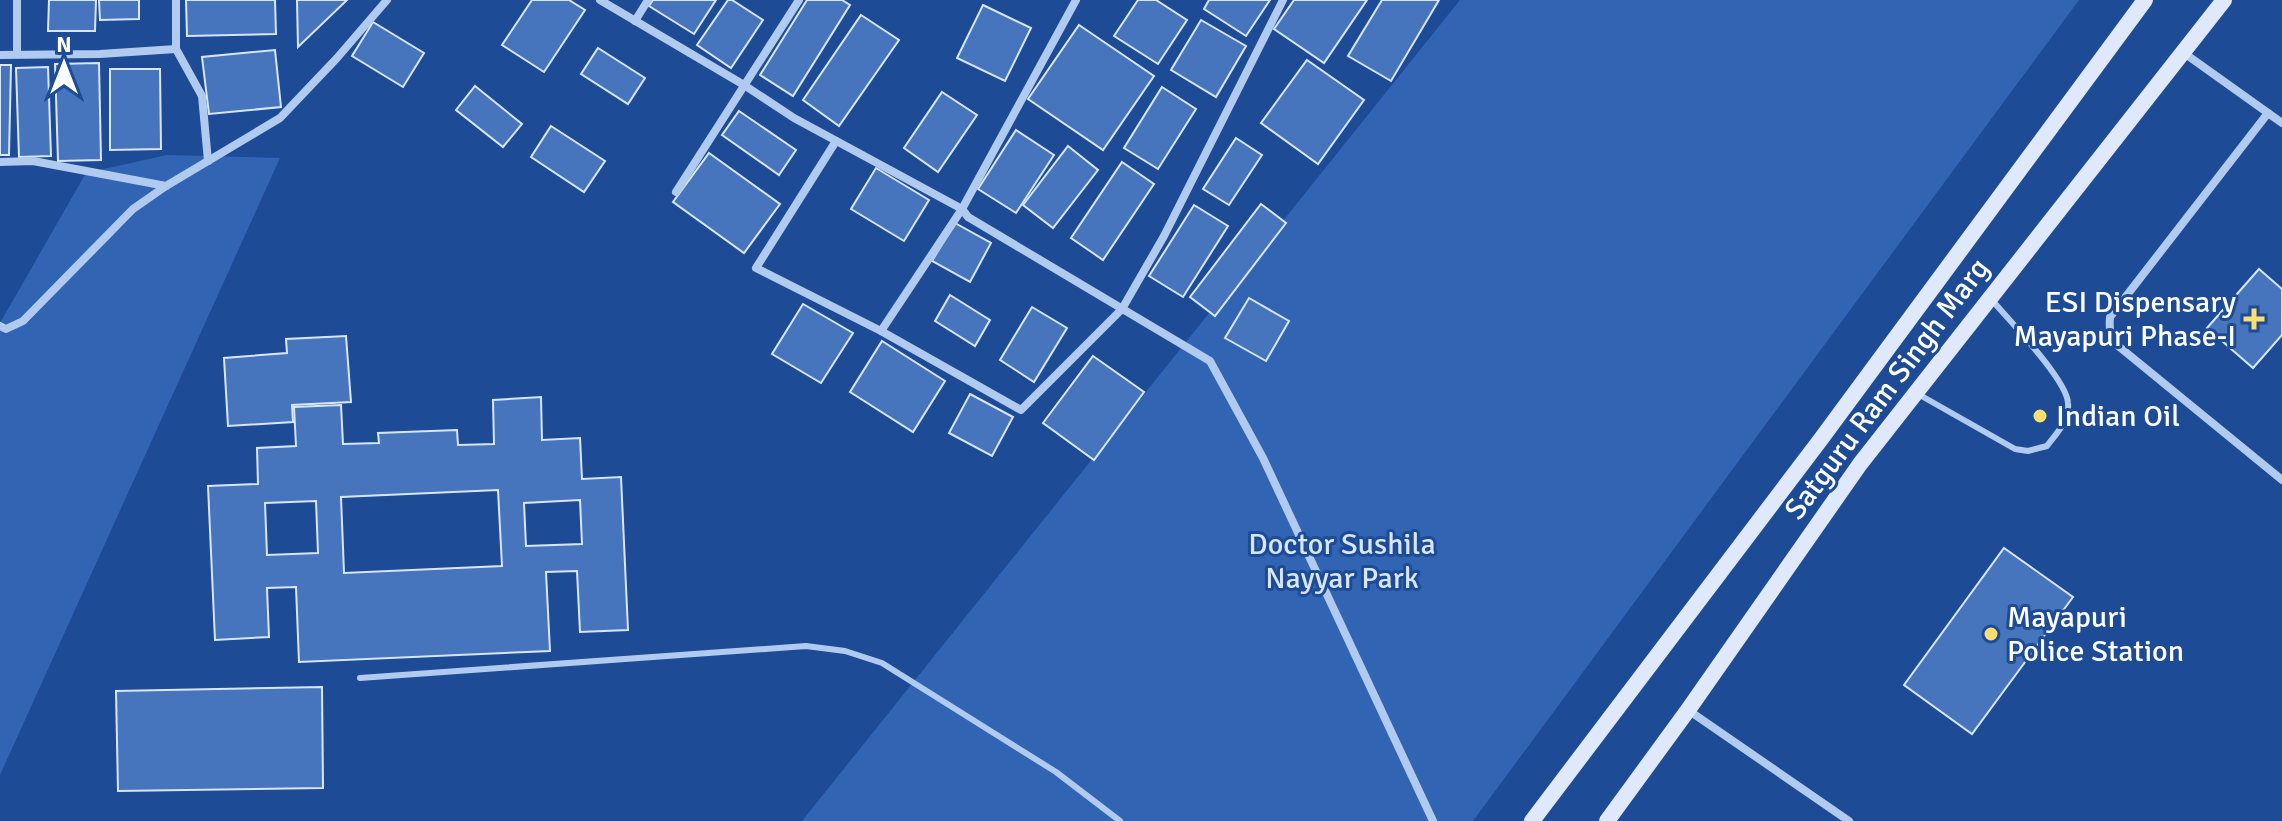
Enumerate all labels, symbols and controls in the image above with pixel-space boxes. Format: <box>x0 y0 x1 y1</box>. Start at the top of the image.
north arrow <box>24 24 104 104</box>
text: N <box>56 31 72 58</box>
street label: Satguru Ram Singh Marg <box>1777 251 1997 527</box>
place label: ESI Dispensary Mayapuri Phase-I <box>2013 284 2236 355</box>
marker: ESI Dispensary Mayapuri Phase-I <box>2243 308 2265 330</box>
place label: Indian Oil <box>2056 398 2180 435</box>
marker: Indian Oil <box>2031 407 2049 425</box>
park label: Doctor Sushila Nayyar Park <box>1248 526 1436 597</box>
place label: Mayapuri Police Station <box>2007 599 2184 670</box>
marker: Mayapuri Police Station <box>1982 625 2000 643</box>

